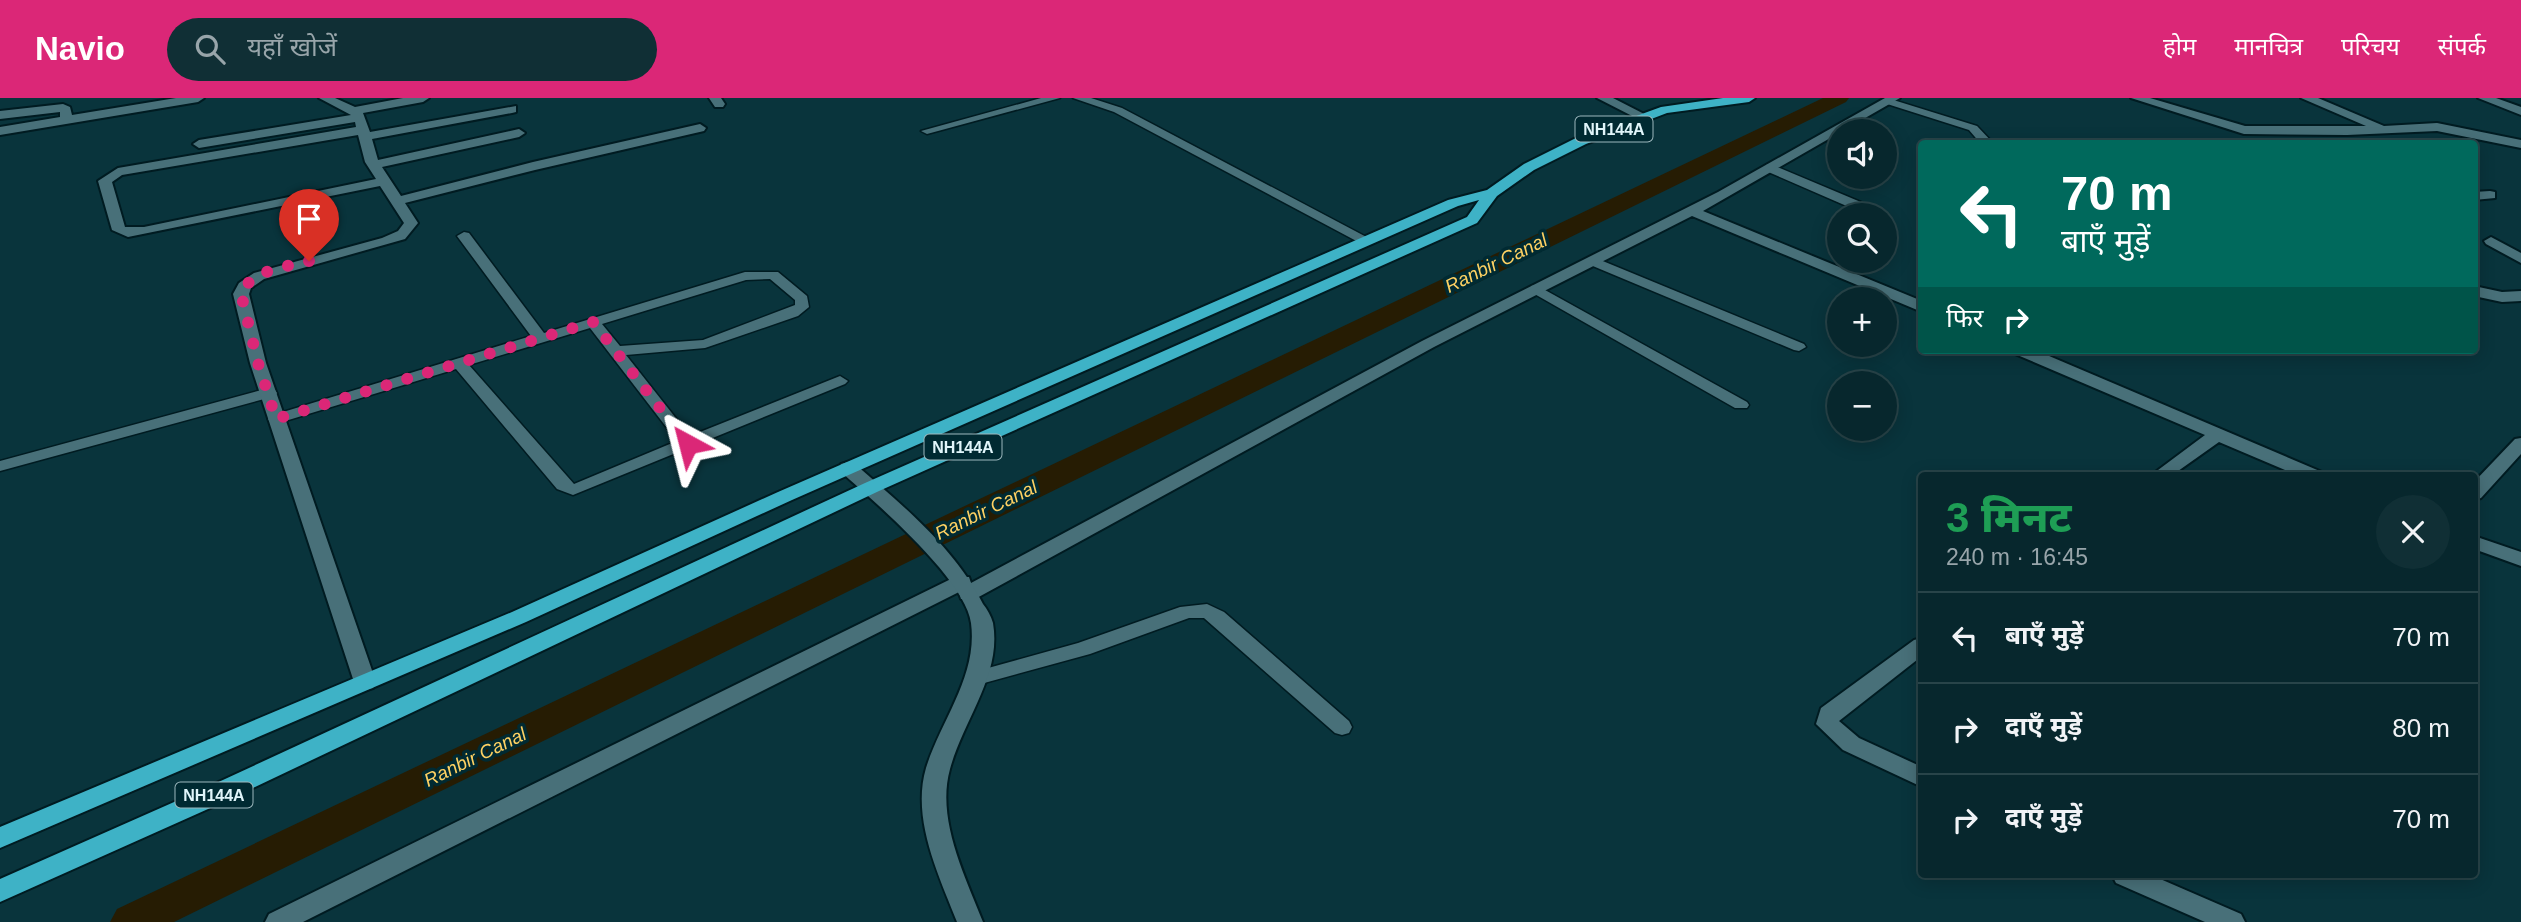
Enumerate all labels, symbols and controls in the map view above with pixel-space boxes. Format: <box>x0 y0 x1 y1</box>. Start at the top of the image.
search box <box>167 18 657 81</box>
text: Navio <box>35 30 125 67</box>
icon: search <box>191 30 229 68</box>
text: यहाँ खोजें <box>247 32 337 62</box>
text: होम <box>2163 33 2196 60</box>
text: मानचित्र <box>2234 33 2303 60</box>
text: परिचय <box>2341 33 2400 60</box>
text: संपर्क <box>2438 33 2486 60</box>
road number: NH144A <box>1576 117 1652 142</box>
map controls <box>1827 119 1897 441</box>
button: sound <box>1827 119 1897 189</box>
text: 70 m <box>2061 166 2173 220</box>
icon: left <box>1946 168 2037 259</box>
pin <box>279 189 339 261</box>
icon: arrive <box>290 200 328 238</box>
button: search <box>1827 203 1897 273</box>
text: बाएँ मुड़ें <box>2061 223 2150 259</box>
water label: Ranbir Canal <box>1442 229 1551 297</box>
button: + <box>1827 287 1897 357</box>
icon: right <box>1997 301 2035 339</box>
text: फिर <box>1946 303 1983 333</box>
button: − <box>1827 371 1897 441</box>
position arrow <box>651 407 725 481</box>
road number: NH144A <box>925 434 1002 460</box>
water label: Ranbir Canal <box>932 476 1041 544</box>
text: 3 मिनट <box>1946 494 2071 541</box>
button: close <box>2376 495 2450 569</box>
text: 240 m · 16:45 <box>1946 544 2088 570</box>
icon: left <box>1946 619 1984 657</box>
text: बाएँ मुड़ें <box>2005 620 2084 650</box>
text: 70 m <box>2392 622 2450 652</box>
icon: right <box>1946 710 1984 748</box>
text: दाएँ मुड़ें <box>2005 711 2082 741</box>
text: 80 m <box>2392 713 2450 743</box>
water label: Ranbir Canal <box>421 723 530 791</box>
road number: NH144A <box>176 782 252 808</box>
icon: right <box>1946 801 1984 839</box>
text: दाएँ मुड़ें <box>2005 802 2082 832</box>
text: 70 m <box>2392 804 2450 834</box>

